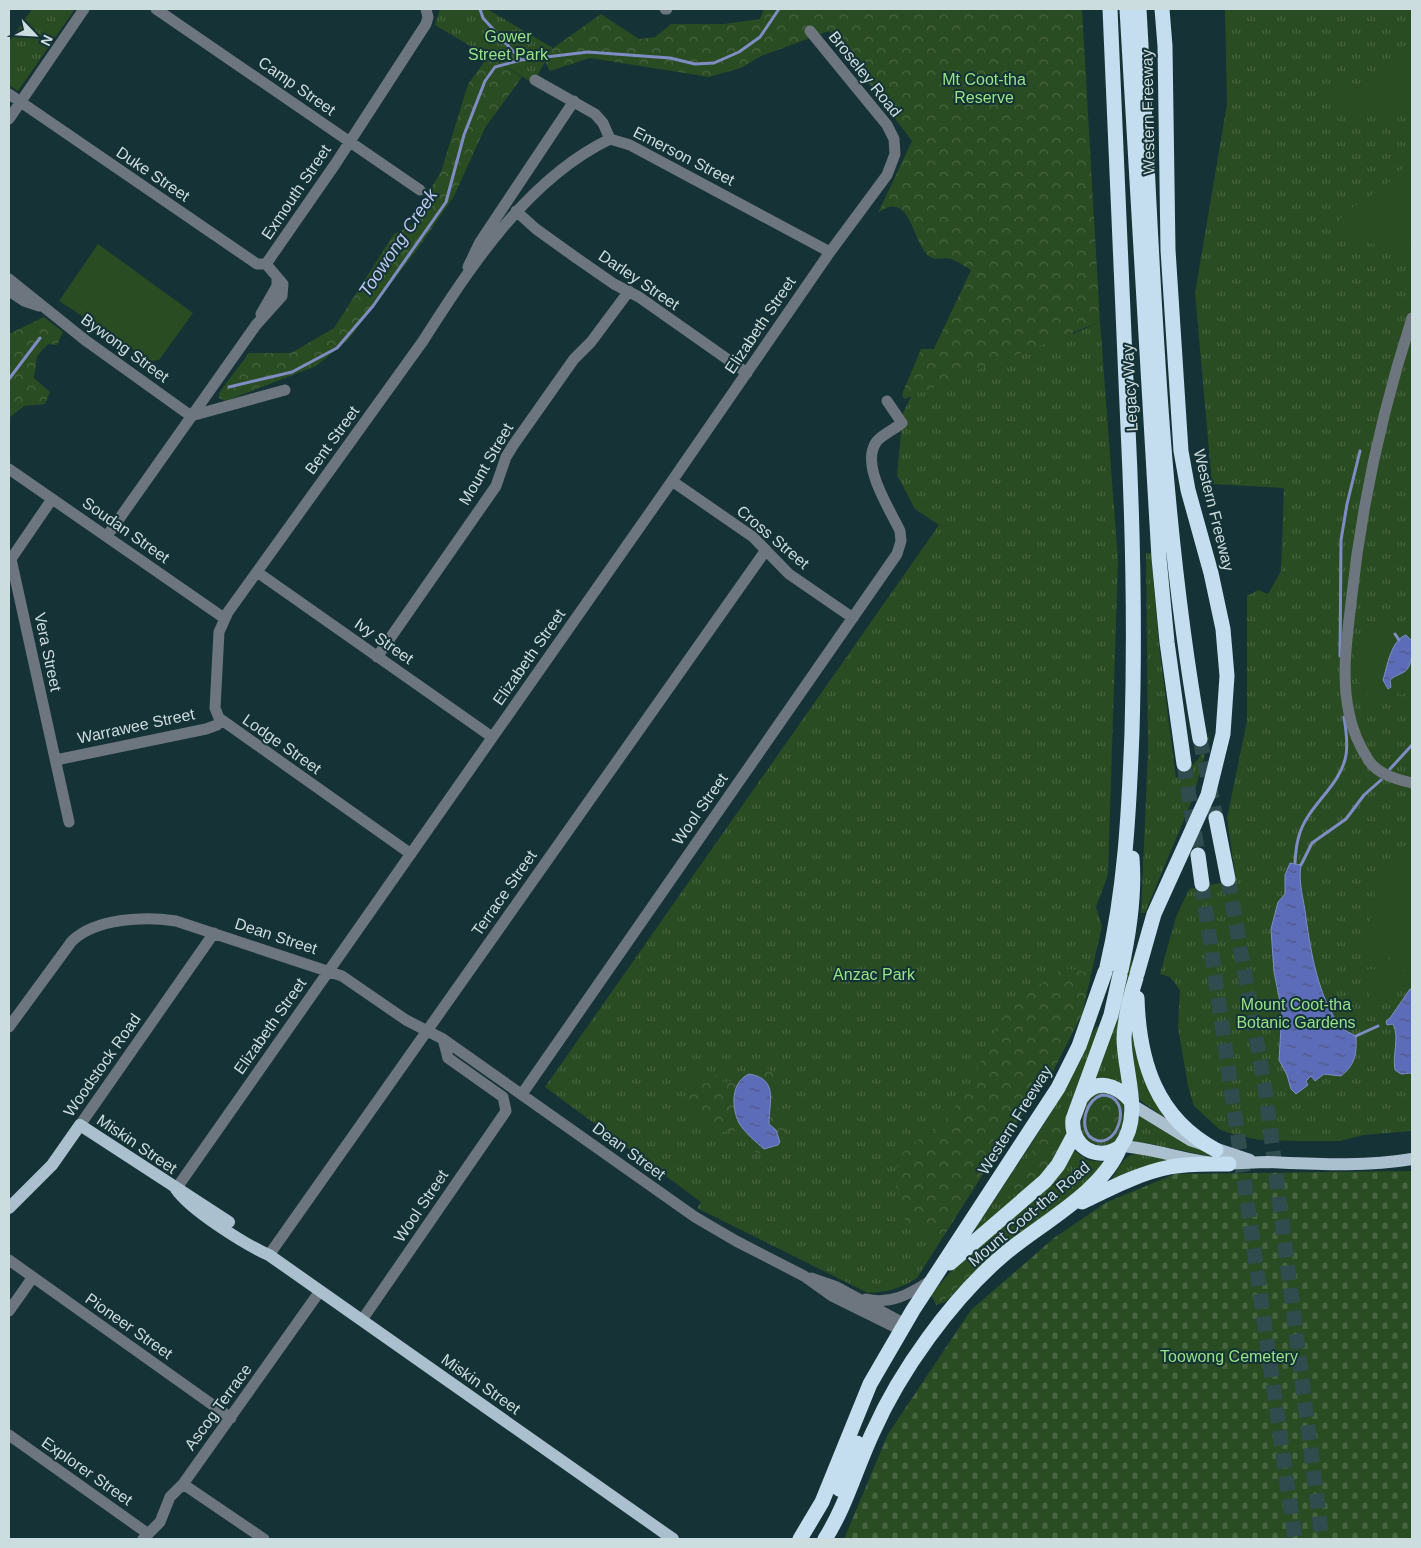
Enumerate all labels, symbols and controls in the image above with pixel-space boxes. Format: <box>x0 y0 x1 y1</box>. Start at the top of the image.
north arrow <box>10 10 60 60</box>
park label: Gower Street Park <box>468 28 549 63</box>
street label: Broseley Road <box>825 28 905 120</box>
text: N <box>37 33 56 48</box>
street label: Western Freeway <box>1138 49 1158 175</box>
street label: Camp Street <box>255 53 339 119</box>
park label: Mt Coot-tha Reserve <box>942 71 1026 106</box>
street label: Emerson Street <box>631 123 738 189</box>
street label: Exmouth Street <box>258 141 334 242</box>
street label: Duke Street <box>113 143 193 205</box>
water label: Toowong Creek <box>355 185 442 301</box>
street label: Darley Street <box>596 247 683 313</box>
street label: Elizabeth Street <box>721 273 799 377</box>
street label: Bywong Street <box>78 311 173 386</box>
street label: Legacy Way <box>1119 344 1141 432</box>
street label: Bent Street <box>302 402 363 477</box>
street label: Mount Street <box>456 420 517 508</box>
street label: Western Freeway <box>1191 447 1237 573</box>
street label: Soudan Street <box>79 494 173 567</box>
street label: Cross Street <box>733 502 813 572</box>
street label: Elizabeth Street <box>490 605 569 708</box>
street label: Vera Street <box>31 611 65 693</box>
street label: Ivy Street <box>351 615 417 668</box>
street label: Warrawee Street <box>76 705 197 747</box>
street label: Lodge Street <box>240 711 325 778</box>
street label: Wool Street <box>669 770 731 848</box>
street label: Terrace Street <box>468 847 540 939</box>
street label: Dean Street <box>233 915 320 957</box>
park label: Anzac Park <box>833 966 916 983</box>
street label: Elizabeth Street <box>231 974 310 1077</box>
park label: Mount Coot-tha Botanic Gardens <box>1236 996 1356 1031</box>
street label: Woodstock Road <box>60 1010 144 1120</box>
street label: Western Freeway <box>975 1062 1055 1178</box>
street label: Miskin Street <box>94 1111 181 1177</box>
street label: Dean Street <box>589 1119 669 1183</box>
street label: Mount Coot-tha Road <box>965 1158 1093 1270</box>
street label: Wool Street <box>391 1166 452 1245</box>
street label: Pioneer Street <box>82 1290 176 1363</box>
park label: Toowong Cemetery <box>1160 1348 1298 1365</box>
street label: Miskin Street <box>438 1351 524 1418</box>
street label: Ascog Terrace <box>181 1361 255 1453</box>
street label: Explorer Street <box>38 1433 136 1509</box>

